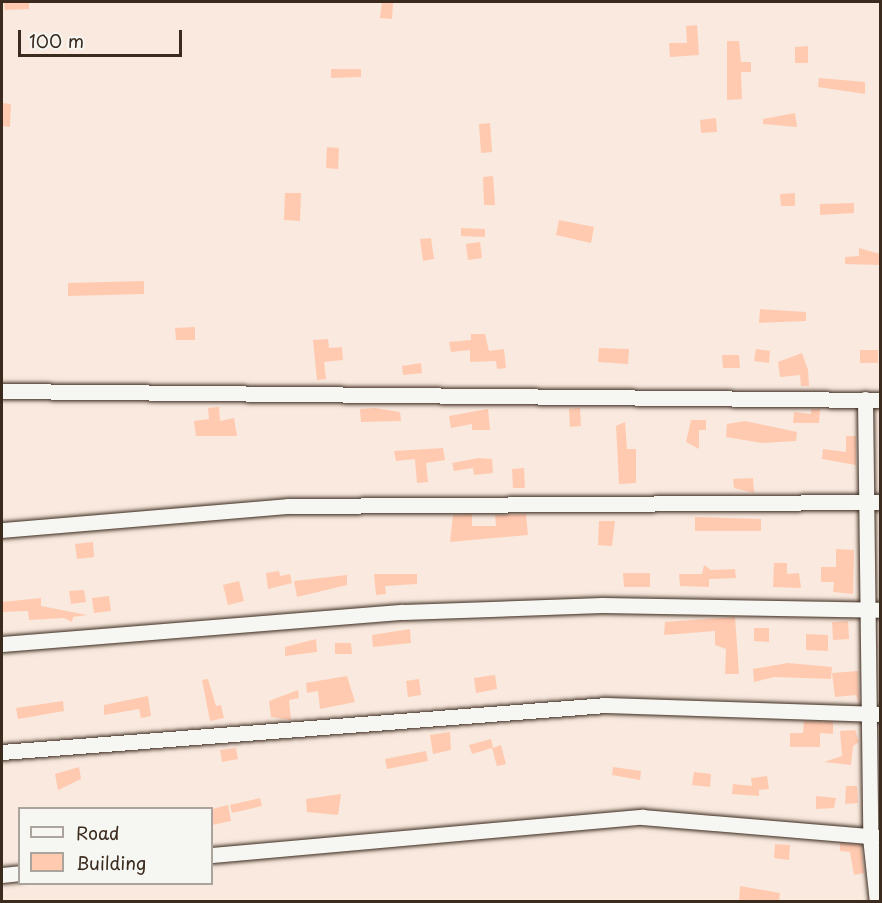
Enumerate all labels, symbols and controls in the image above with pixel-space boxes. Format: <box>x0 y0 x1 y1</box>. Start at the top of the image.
scale bar <box>21 18 184 56</box>
text: 100 m <box>29 27 84 54</box>
legend <box>18 807 213 885</box>
text: Road <box>76 819 120 846</box>
text: Building <box>76 849 146 876</box>

